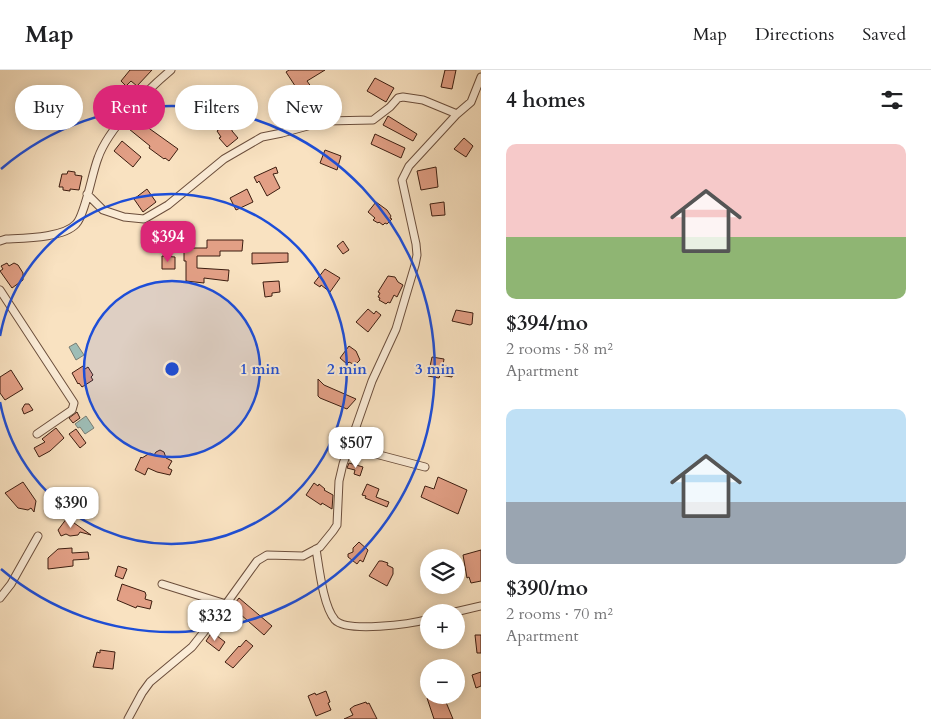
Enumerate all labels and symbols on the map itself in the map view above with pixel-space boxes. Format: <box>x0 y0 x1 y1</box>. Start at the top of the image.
pin: $394 <box>138 220 198 263</box>
text: 1 min <box>240 359 280 379</box>
text: 2 min <box>327 359 367 379</box>
text: 3 min <box>415 359 455 379</box>
centre of rings <box>163 360 181 378</box>
pin: $507 <box>326 426 386 469</box>
pin: $390 <box>41 486 101 529</box>
pin: $332 <box>185 600 245 642</box>

